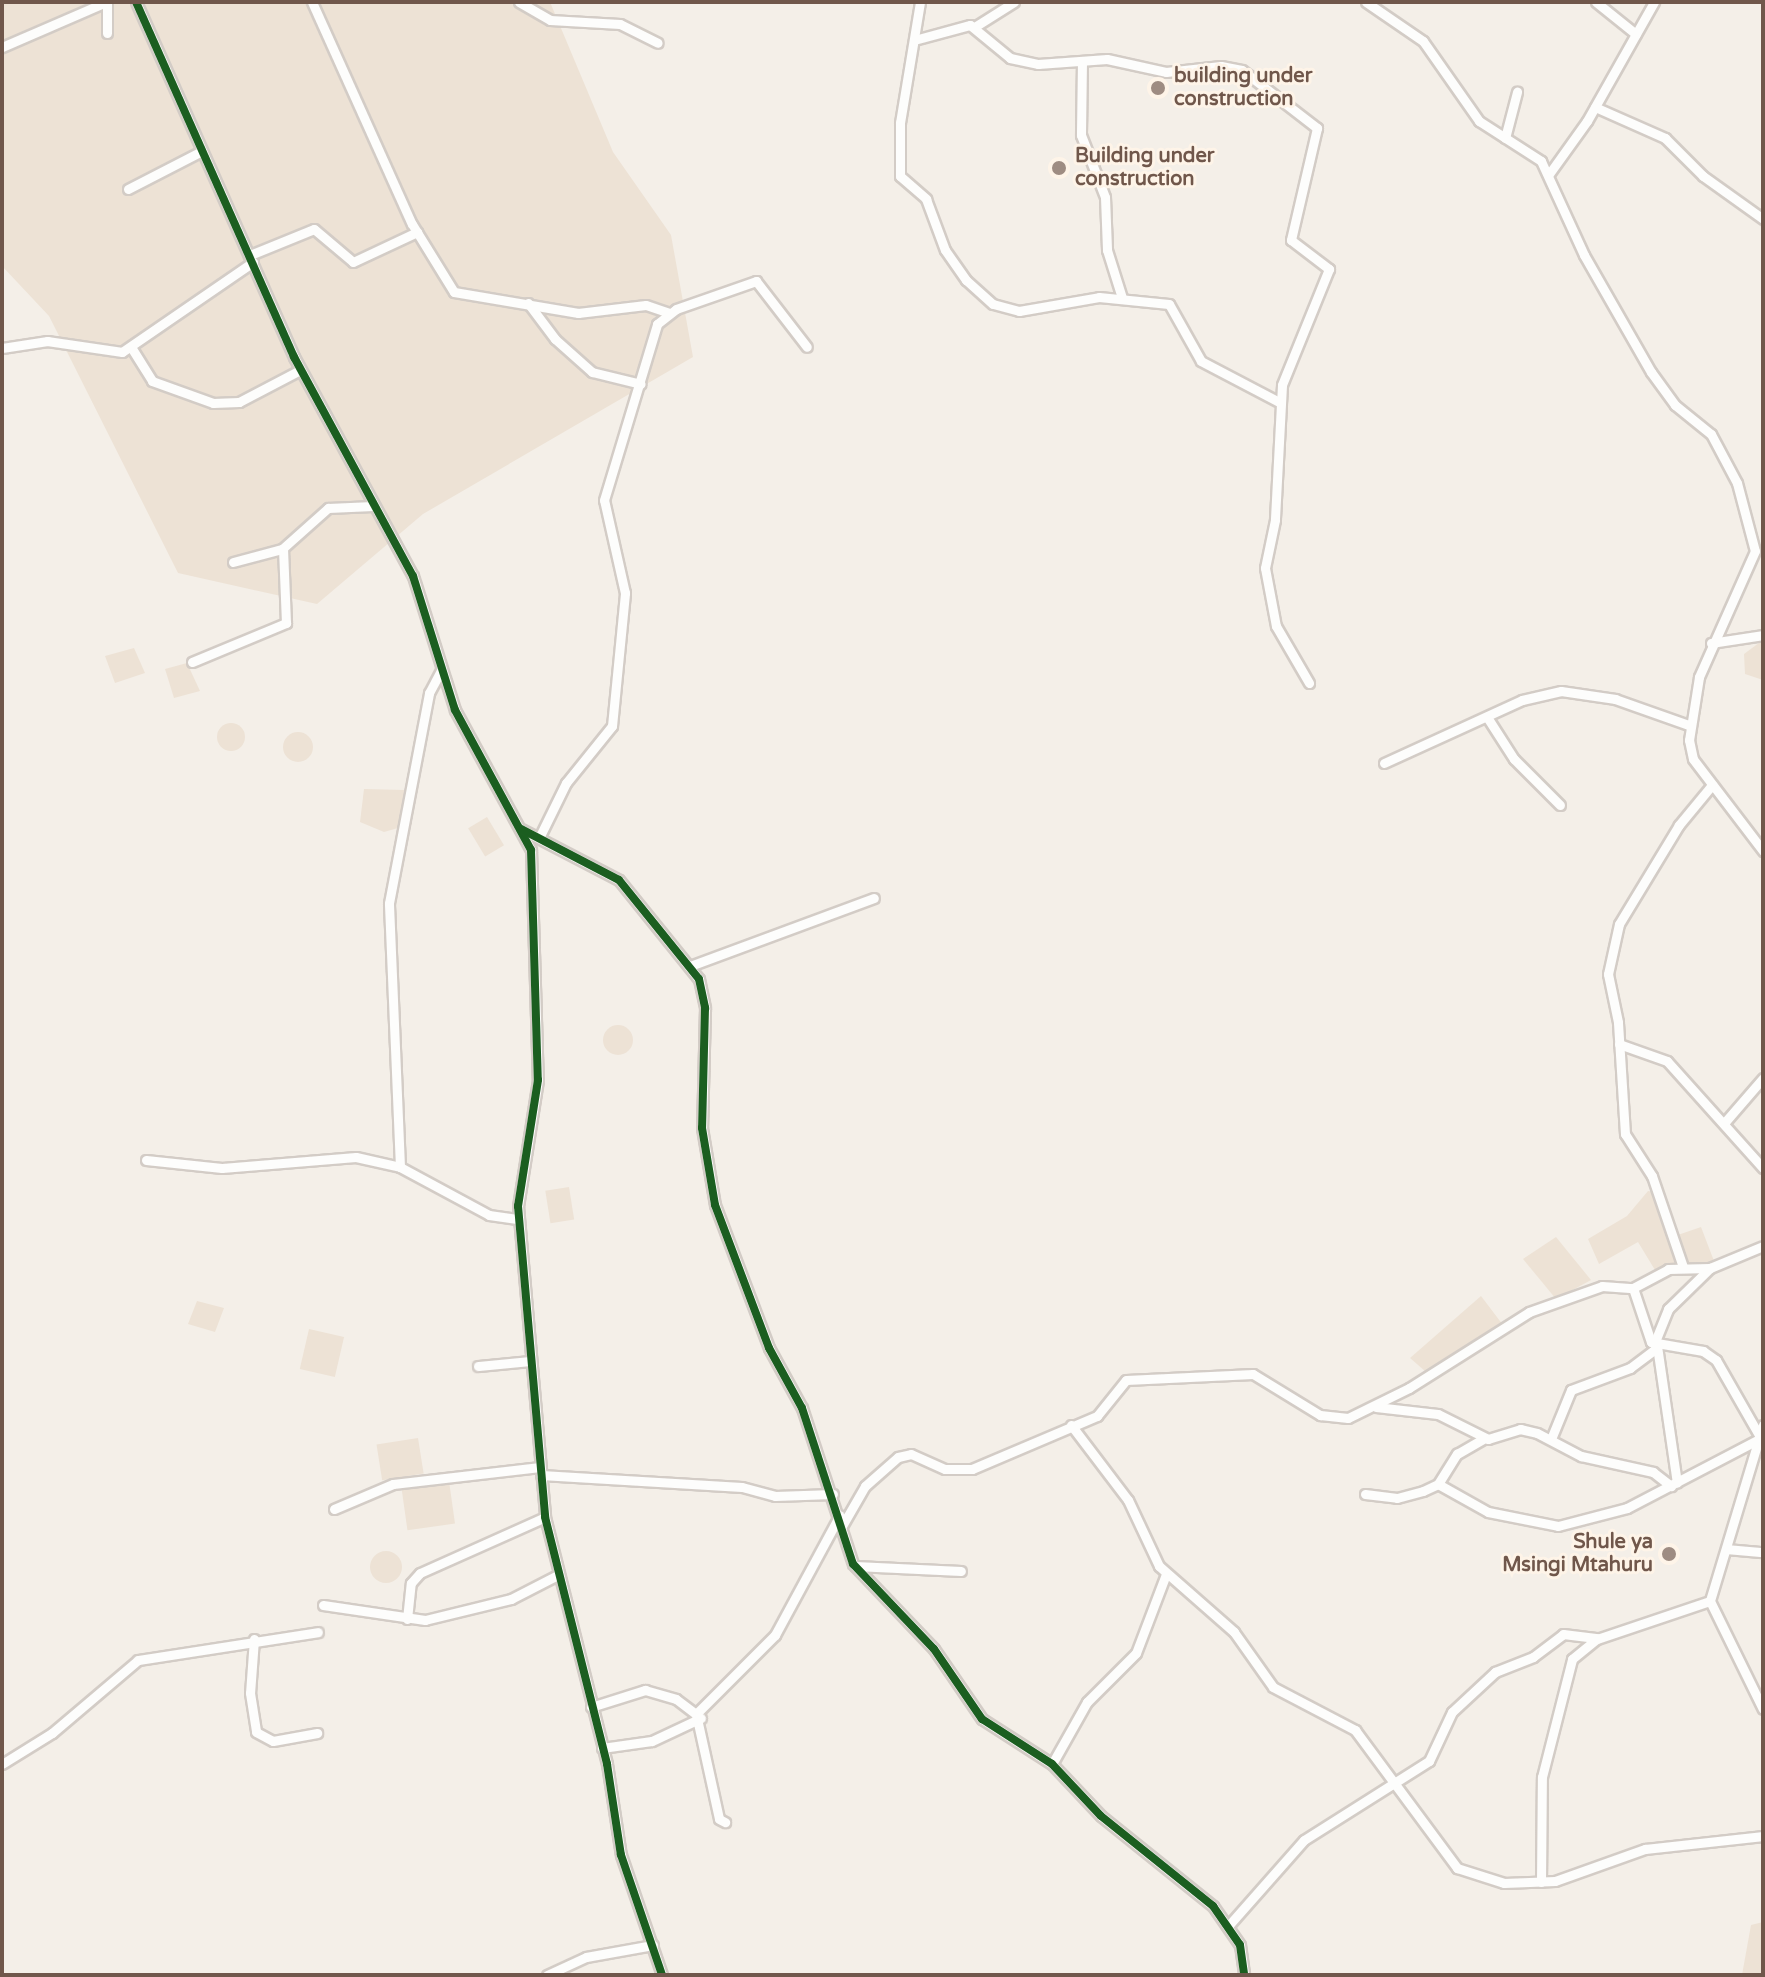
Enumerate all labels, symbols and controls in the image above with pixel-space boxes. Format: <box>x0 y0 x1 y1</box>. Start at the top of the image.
place label: building under construction <box>1174 64 1312 111</box>
marker: building under construction <box>1149 79 1167 97</box>
place label: Building under construction <box>1075 144 1214 191</box>
marker: Building under construction <box>1050 159 1068 177</box>
place label: Shule ya Msingi Mtahuru <box>1502 1530 1653 1577</box>
marker: Shule ya Msingi Mtahuru <box>1660 1545 1678 1563</box>

